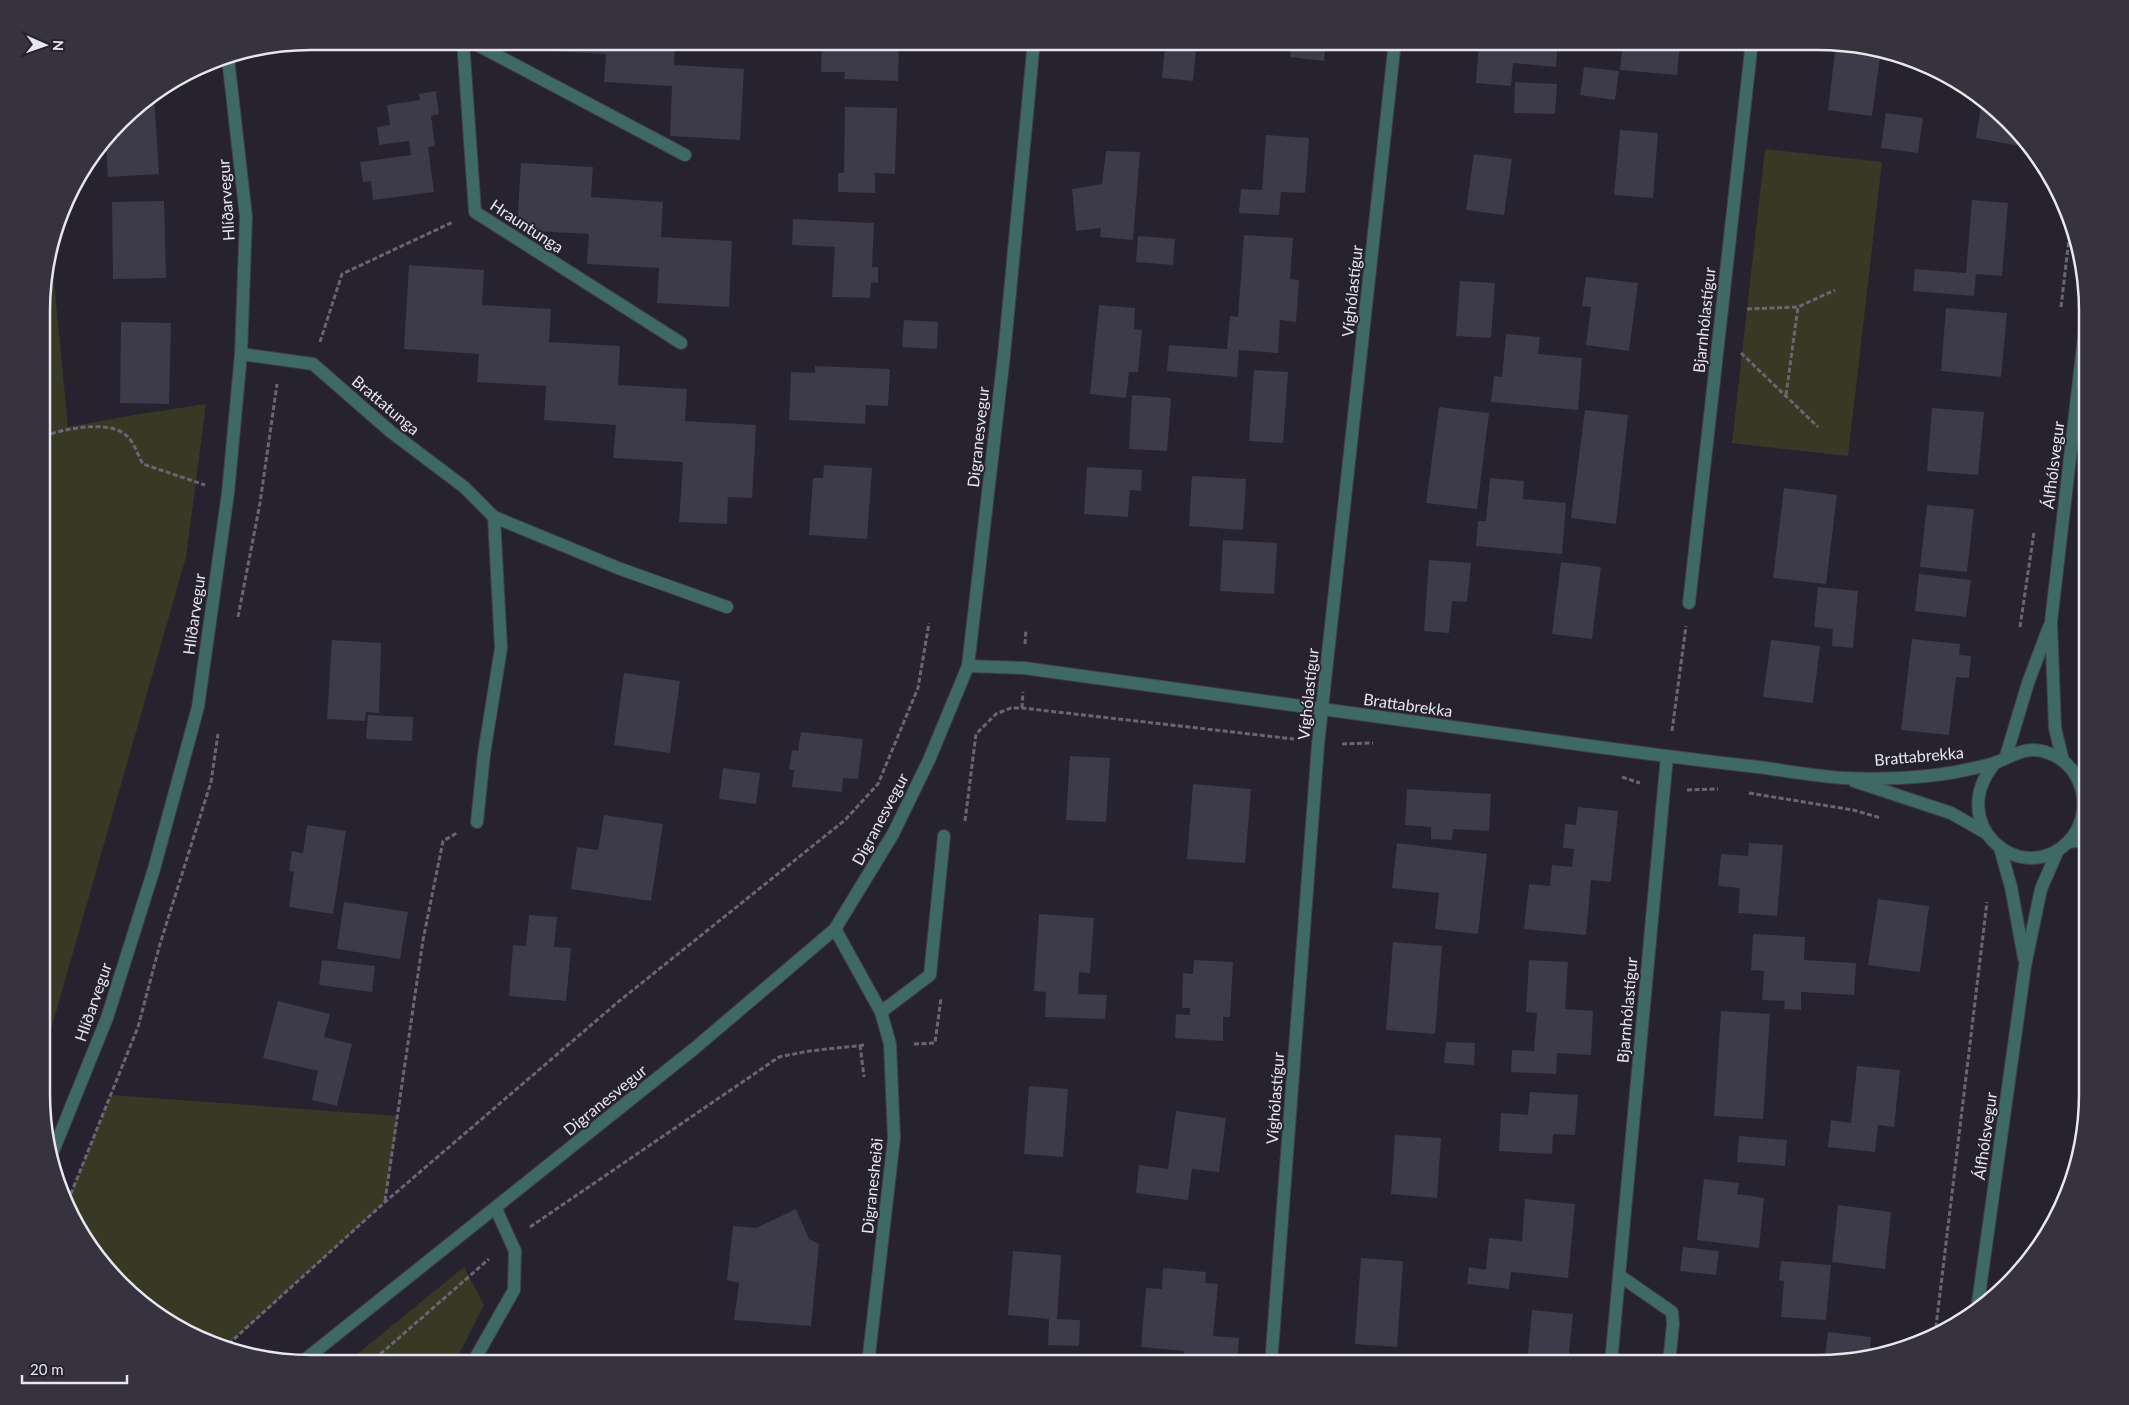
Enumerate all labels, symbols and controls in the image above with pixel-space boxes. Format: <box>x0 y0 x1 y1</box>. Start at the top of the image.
north arrow <box>20 20 70 70</box>
text: N <box>50 40 67 51</box>
street label: Hlíðarvegur <box>213 158 238 242</box>
street label: Hrauntunga <box>487 195 567 256</box>
street label: Víghólastígur <box>1337 244 1366 338</box>
street label: Bjarnhólastígur <box>1689 266 1719 374</box>
street label: Brattatunga <box>349 371 424 438</box>
street label: Digranesvegur <box>963 385 992 488</box>
street label: Álfhólsvegur <box>2038 420 2067 510</box>
street label: Hlíðarvegur <box>178 572 209 656</box>
street label: Víghólastígur <box>1293 647 1322 741</box>
street label: Brattabrekka <box>1362 689 1454 720</box>
street label: Brattabrekka <box>1873 742 1964 769</box>
street label: Digranesvegur <box>847 769 912 868</box>
street label: Bjarnhólastígur <box>1612 956 1641 1064</box>
street label: Hlíðarvegur <box>70 960 115 1044</box>
street label: Víghólastígur <box>1262 1051 1287 1145</box>
street label: Digranesvegur <box>559 1060 650 1139</box>
street label: Álfhólsvegur <box>1969 1091 2000 1181</box>
street label: Digranesheiði <box>857 1137 886 1235</box>
scale bar <box>22 1352 128 1384</box>
text: 20 m <box>30 1360 64 1378</box>

